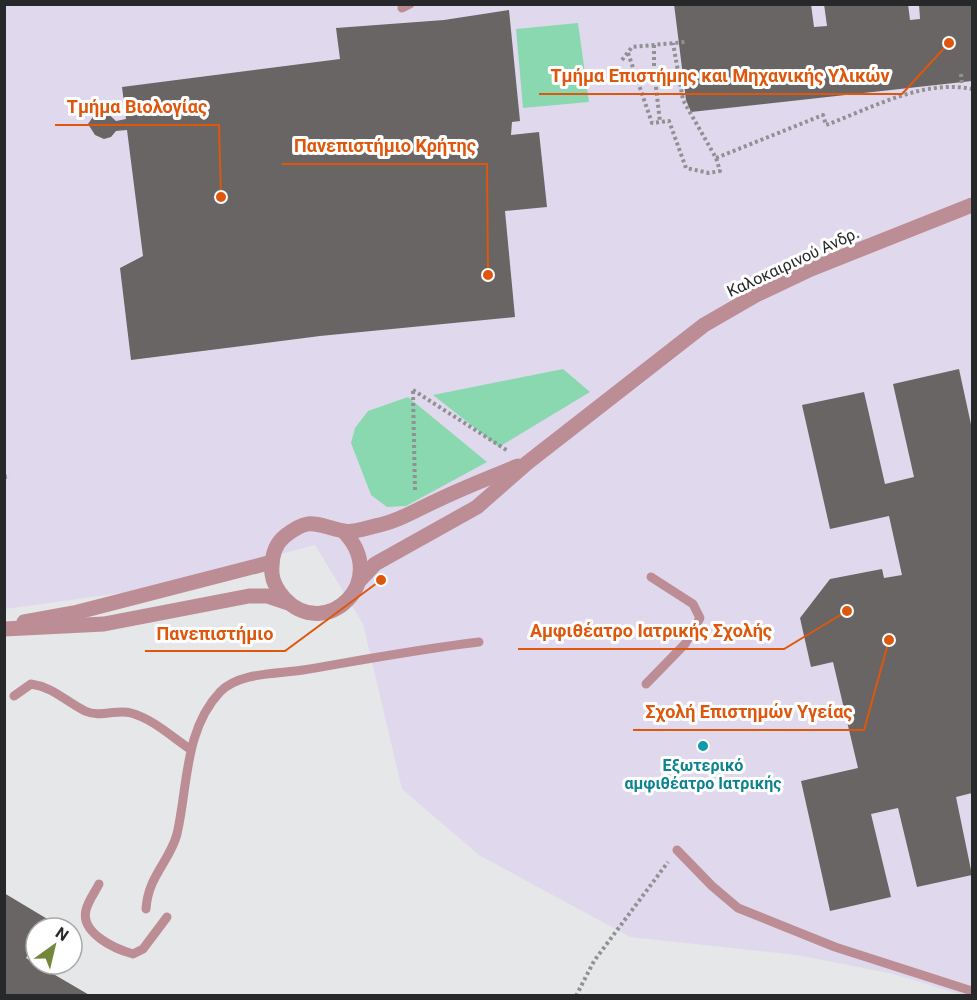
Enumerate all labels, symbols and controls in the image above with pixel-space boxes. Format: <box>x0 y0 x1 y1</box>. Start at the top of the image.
callout: Τμήμα Επιστήμης και Μηχανικής Υλικών <box>539 58 902 94</box>
text: Τμήμα Επιστήμης και Μηχανικής Υλικών <box>550 65 890 87</box>
callout: Τμήμα Βιολογίας <box>55 89 219 125</box>
text: Τμήμα Βιολογίας <box>67 96 207 117</box>
callout: Πανεπιστήμιο Κρήτης <box>282 128 487 164</box>
text: Πανεπιστήμιο Κρήτης <box>294 135 476 156</box>
street label: Καλοκαιρινού Ανδρ. <box>724 223 862 301</box>
callout: Αμφιθέατρο Ιατρικής Σχολής <box>518 613 784 649</box>
callout: Πανεπιστήμιο <box>145 615 285 651</box>
text: Αμφιθέατρο Ιατρικής Σχολής <box>530 620 772 642</box>
text: Πανεπιστήμιο <box>157 623 273 644</box>
callout: Σχολή Επιστημών Υγείας <box>633 694 864 730</box>
text: Σχολή Επιστημών Υγείας <box>645 701 853 723</box>
marker: Εξωτερικό αμφιθέατρο Ιατρικής <box>696 739 710 753</box>
place label: Εξωτερικό αμφιθέατρο Ιατρικής <box>625 756 781 793</box>
north arrow <box>24 916 84 976</box>
text: N <box>52 923 72 945</box>

